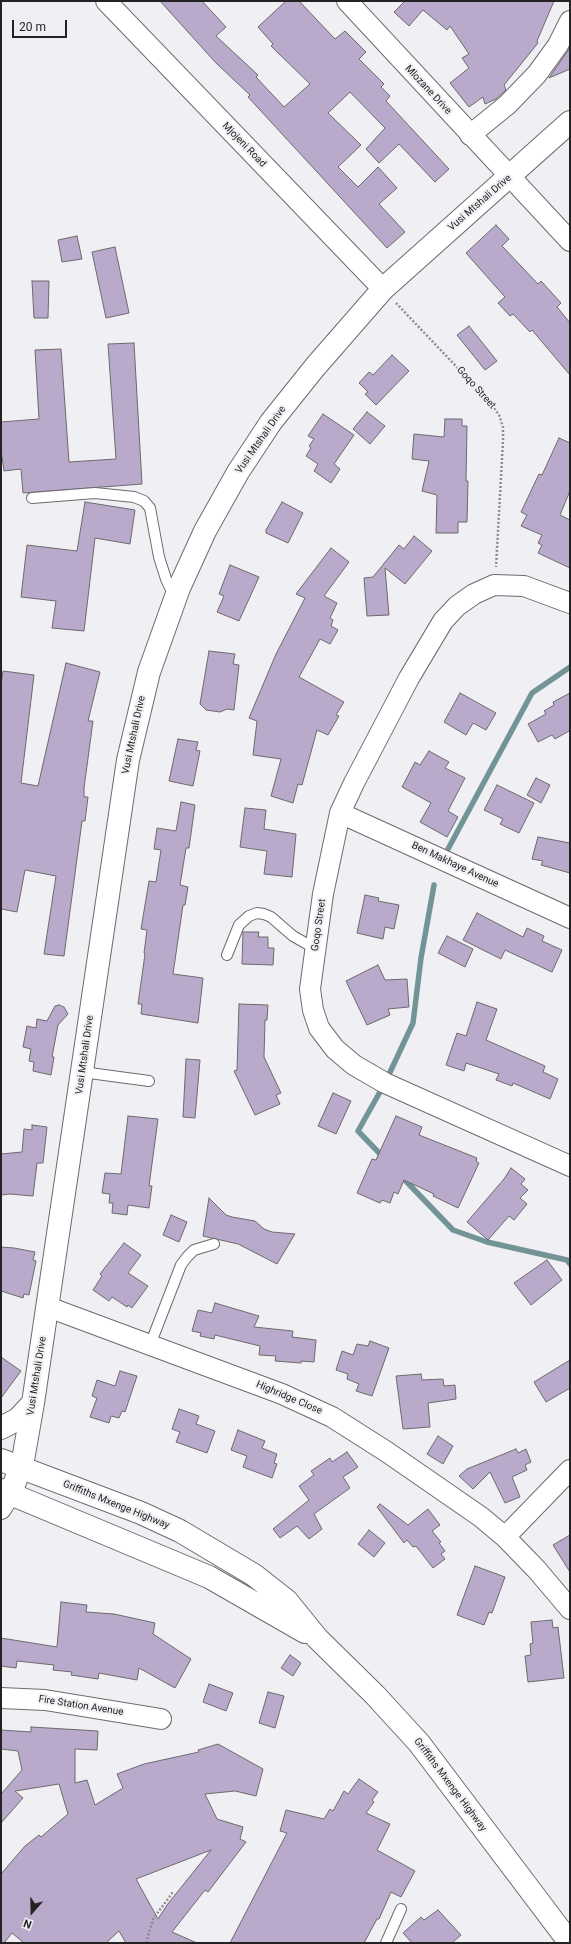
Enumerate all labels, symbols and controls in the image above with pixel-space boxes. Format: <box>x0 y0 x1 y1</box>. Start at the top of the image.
scale bar <box>14 12 69 38</box>
text: 20 m <box>19 20 46 34</box>
street label: Mlozane Drive <box>402 63 454 117</box>
street label: Mjojeni Road <box>220 120 268 170</box>
street label: Vusi Mtshali Drive <box>446 172 514 234</box>
street label: Goqo Street <box>454 364 498 412</box>
street label: Vusi Mtshali Drive <box>233 404 289 476</box>
street label: Vusi Mtshali Drive <box>120 695 148 775</box>
street label: Ben Makhaye Avenue <box>410 840 500 890</box>
street label: Goqo Street <box>309 898 329 952</box>
street label: Vusi Mtshali Drive <box>74 1015 96 1095</box>
street label: Vusi Mtshali Drive <box>25 1336 49 1416</box>
street label: Highridge Close <box>254 1379 324 1417</box>
street label: Griffiths Mxenge Highway <box>61 1478 171 1532</box>
street label: Fire Station Avenue <box>38 1693 124 1719</box>
street label: Griffiths Mxenge Highway <box>411 1736 489 1834</box>
north arrow <box>12 1892 52 1932</box>
text: N <box>22 1916 34 1931</box>

